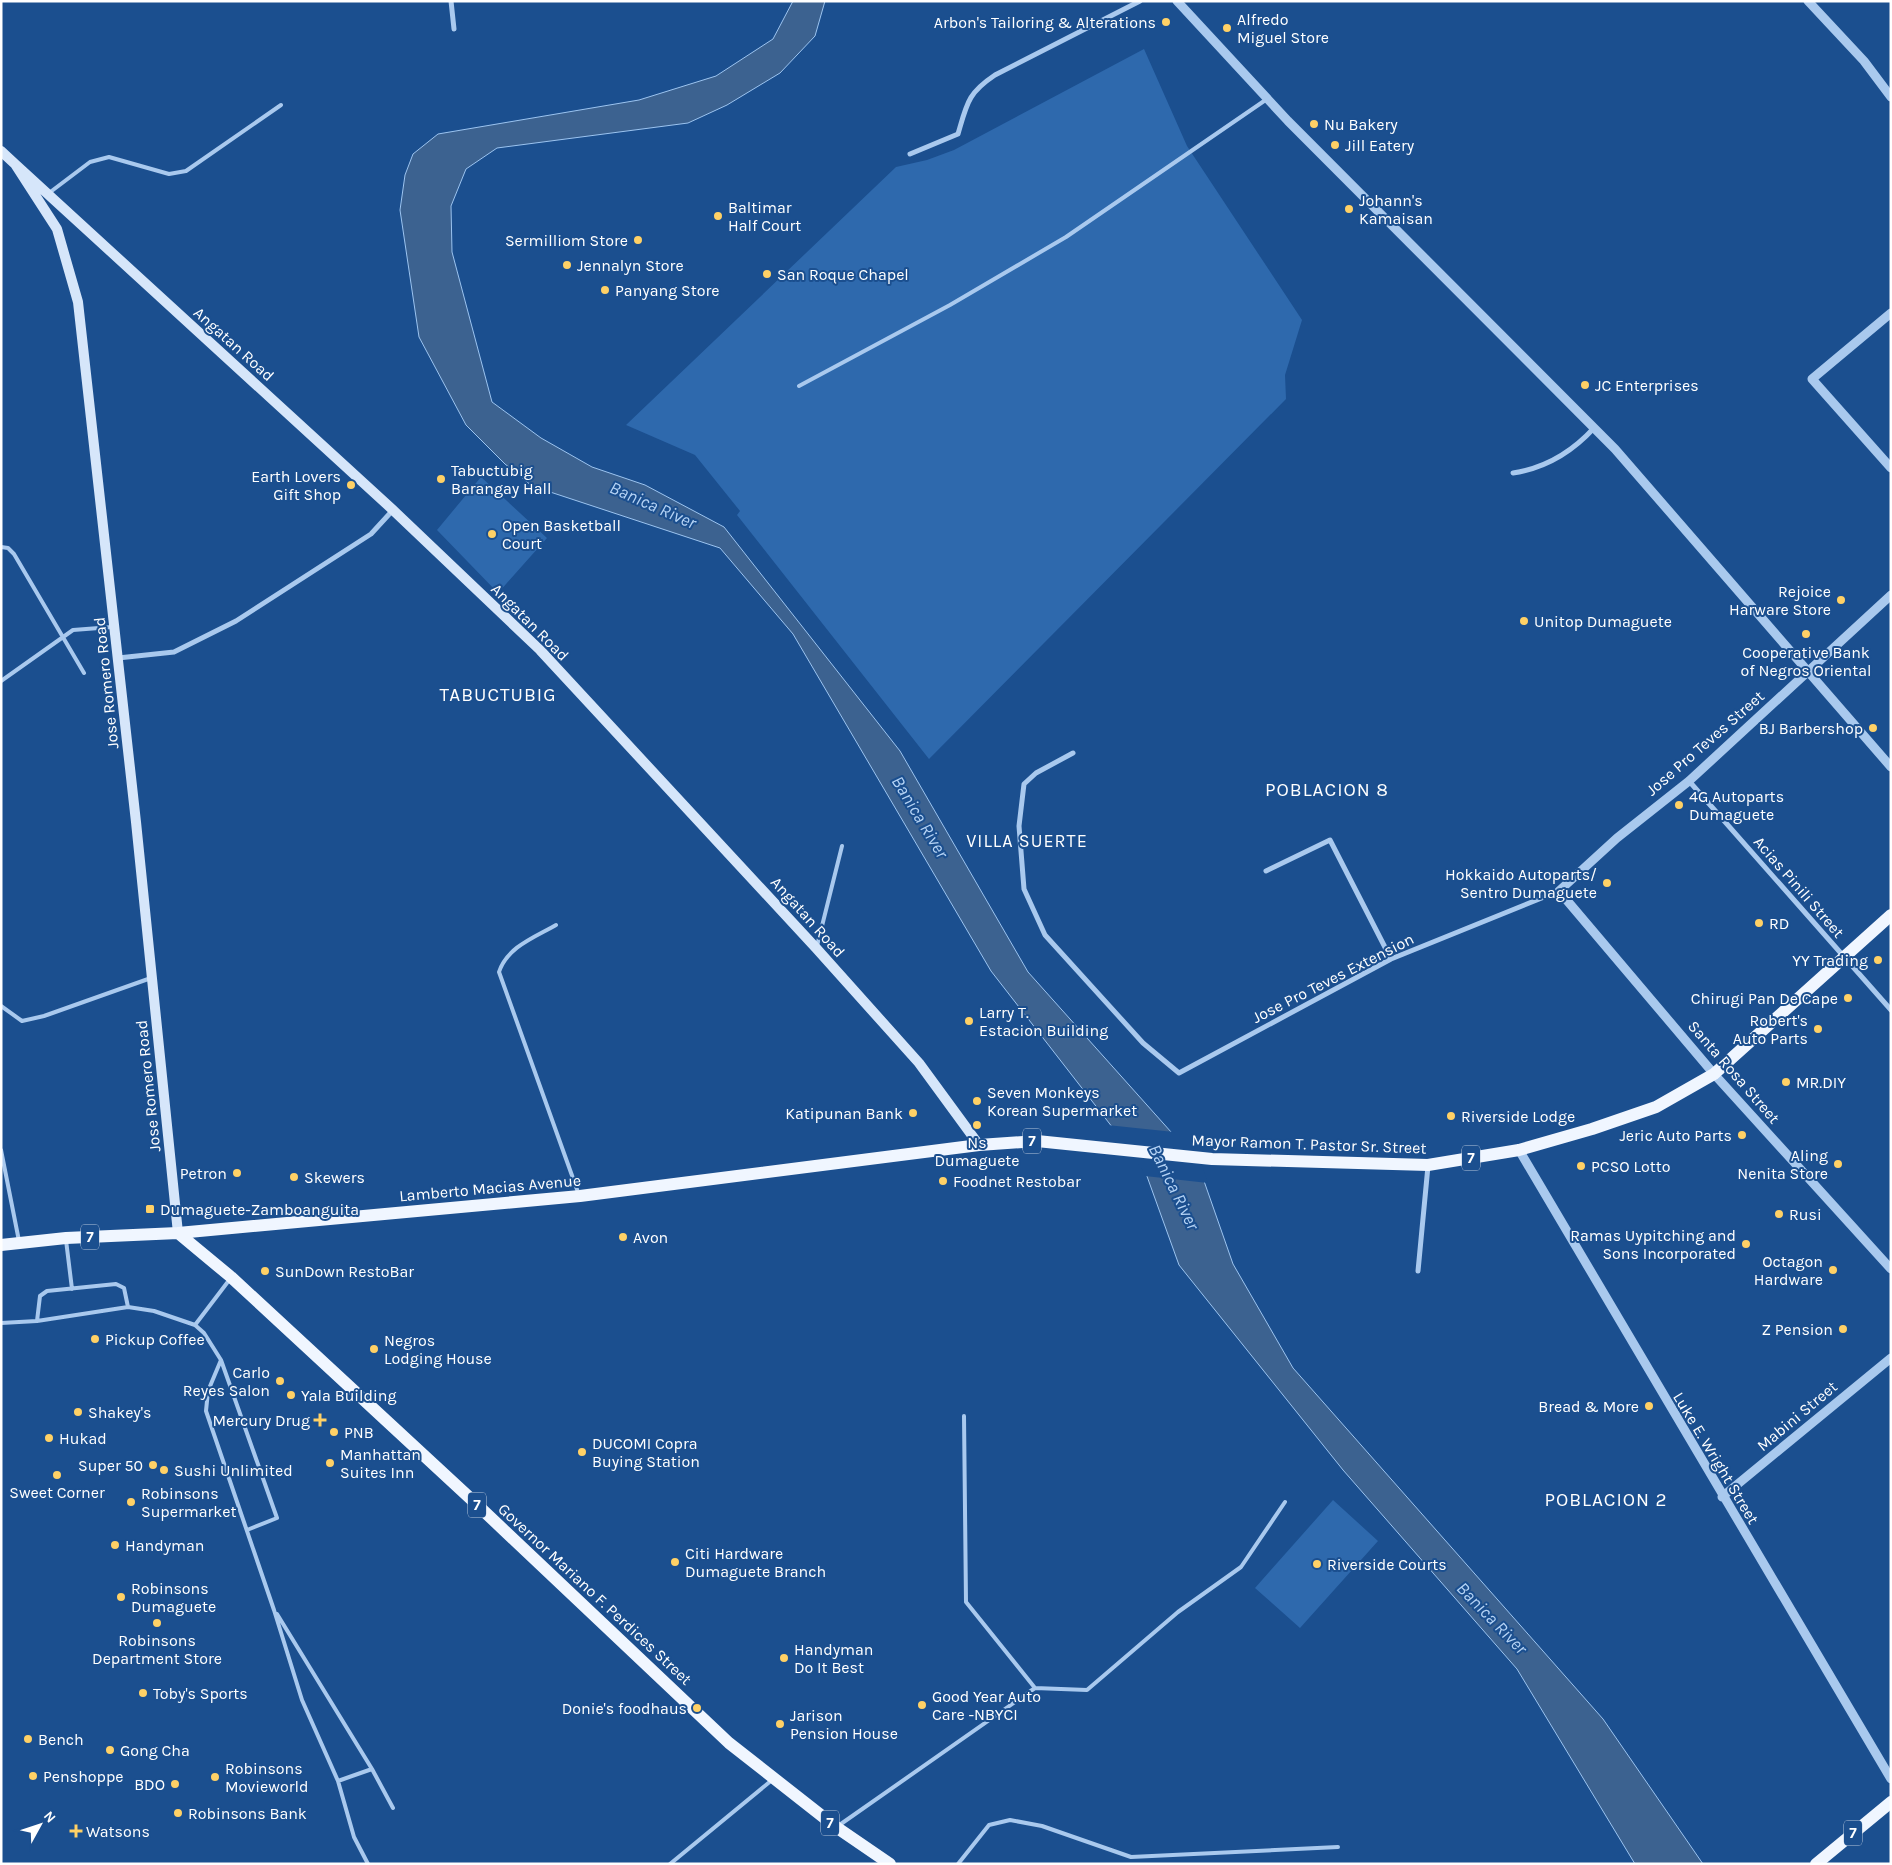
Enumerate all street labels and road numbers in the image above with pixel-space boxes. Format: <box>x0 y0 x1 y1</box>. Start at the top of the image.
street label: Angatan Road <box>190 303 278 385</box>
street label: Angatan Road <box>487 579 573 665</box>
street label: Jose Romero Road <box>90 616 122 750</box>
street label: Jose Pro Teves Street <box>1642 687 1768 799</box>
street label: Acias Pinili Street <box>1750 832 1848 942</box>
street label: Angatan Road <box>767 873 849 961</box>
street label: Jose Pro Teves Extension <box>1249 929 1417 1027</box>
street label: Santa Rosa Street <box>1684 1017 1784 1127</box>
street label: Jose Romero Road <box>132 1019 164 1153</box>
road number: 7 <box>1023 1128 1041 1154</box>
street label: Mayor Ramon T. Pastor Sr. Street <box>1191 1130 1427 1158</box>
road number: 7 <box>1462 1146 1480 1170</box>
street label: Lamberto Macias Avenue <box>398 1171 582 1205</box>
road number: 7 <box>81 1224 99 1250</box>
street label: Mabini Street <box>1753 1377 1841 1455</box>
street label: Luke E. Wright Street <box>1669 1389 1763 1527</box>
road number: 7 <box>468 1492 486 1518</box>
street label: Governor Mariano F. Perdices Street <box>494 1499 696 1689</box>
road number: 7 <box>821 1810 839 1836</box>
road number: 7 <box>1844 1820 1862 1846</box>

